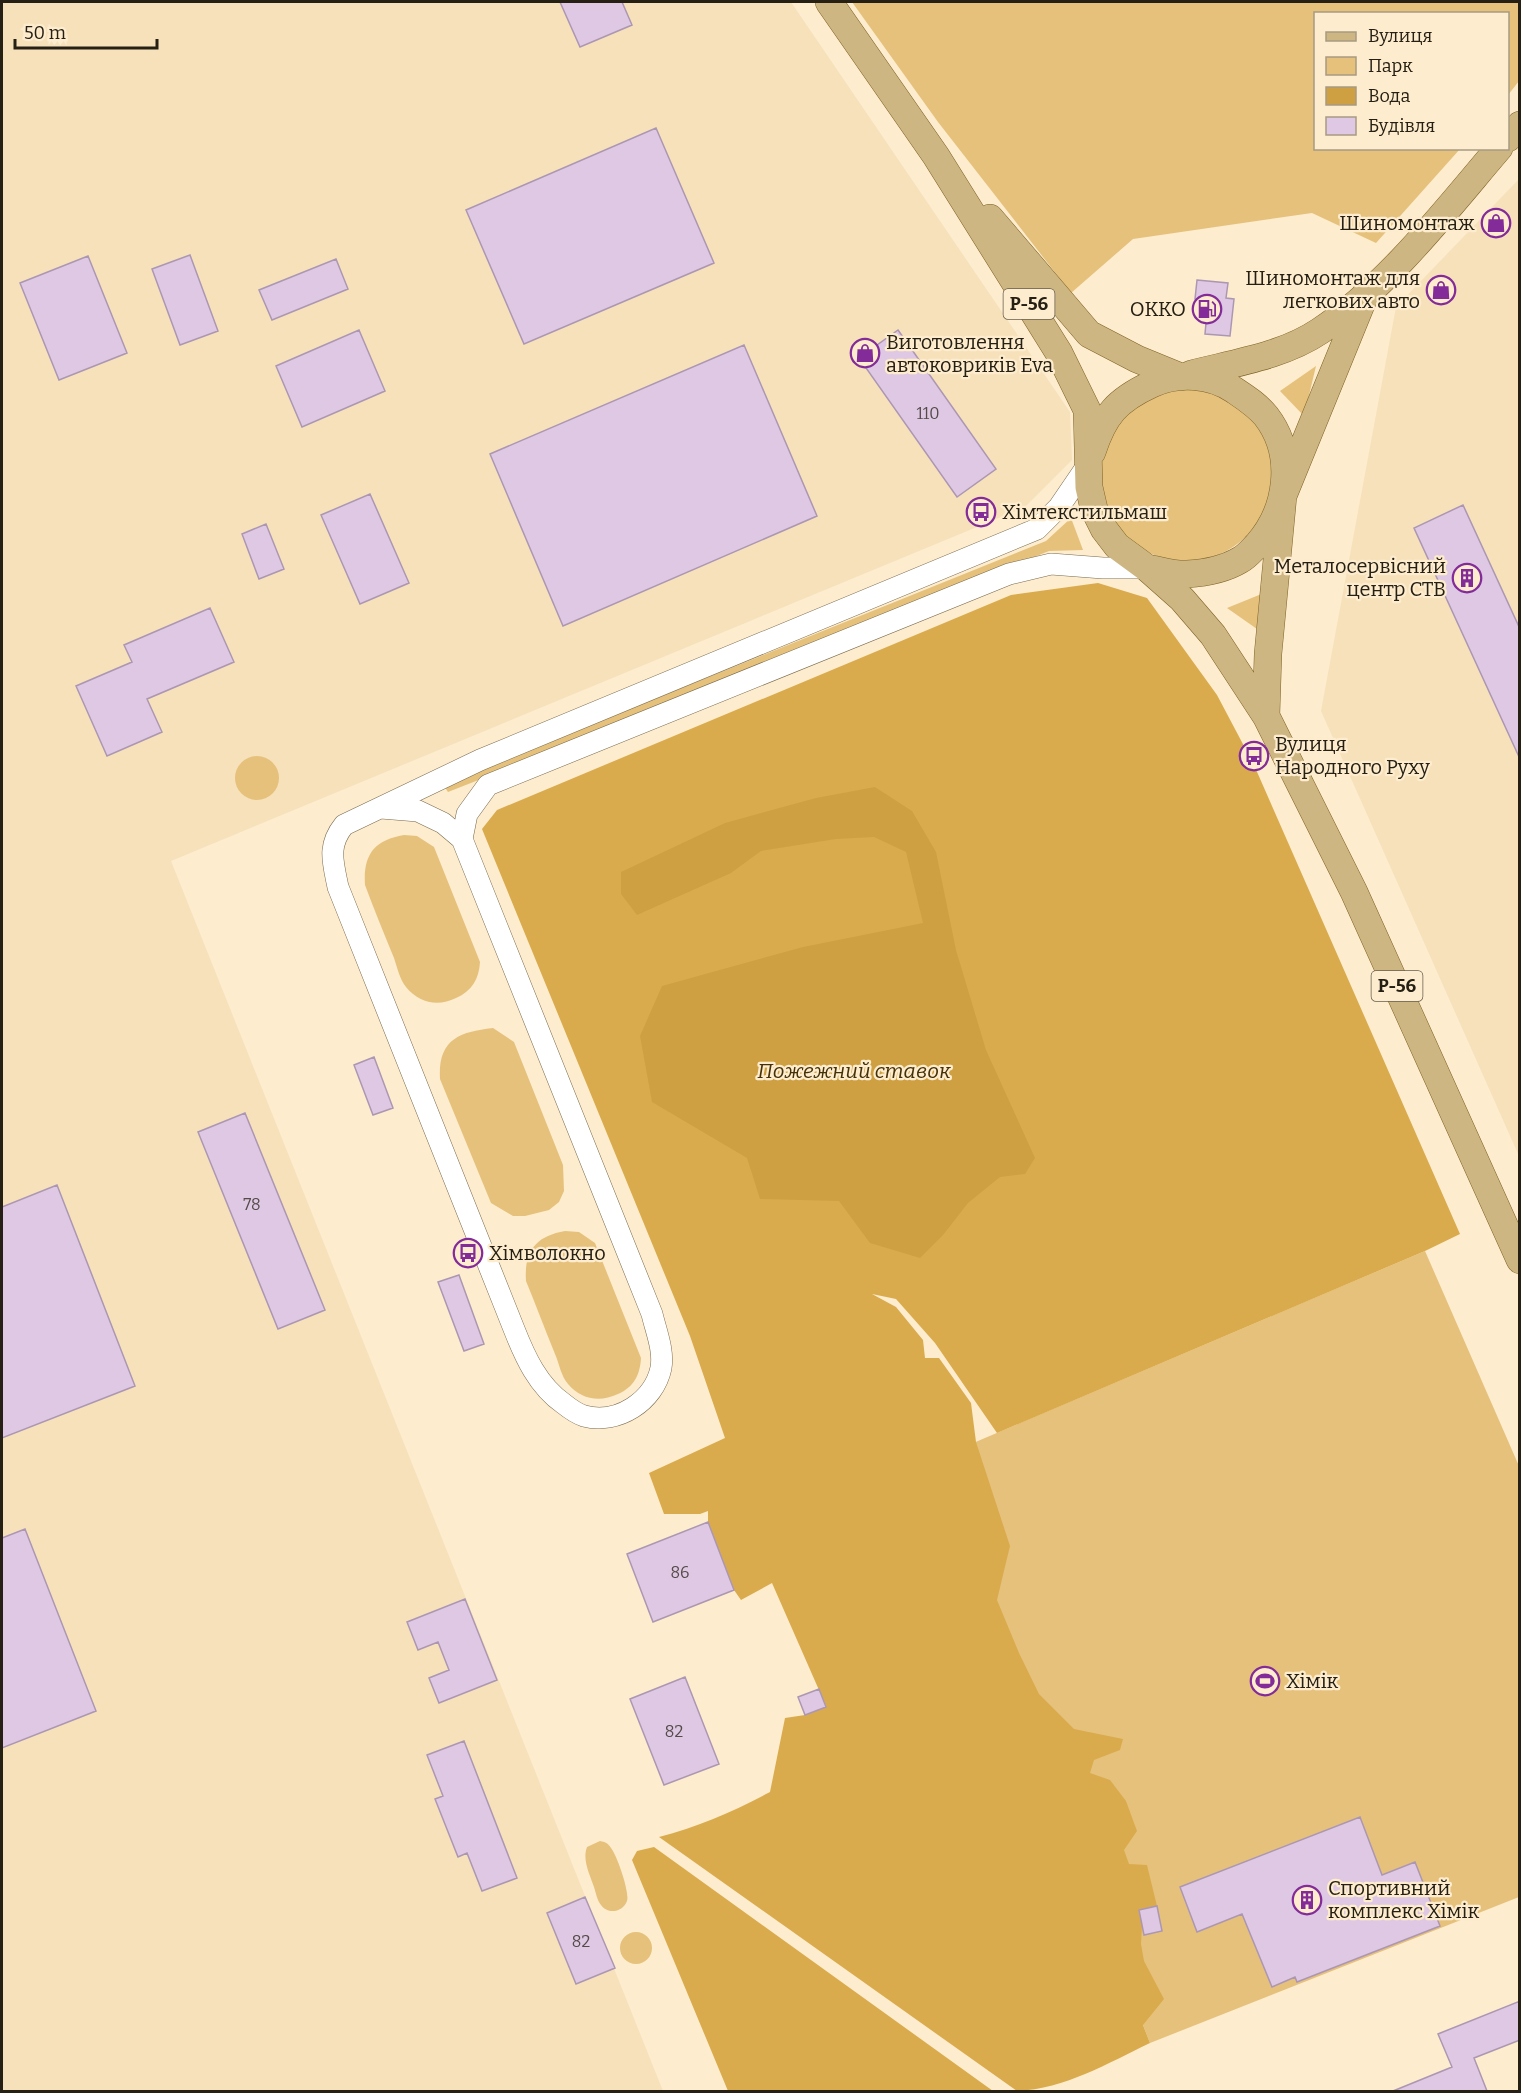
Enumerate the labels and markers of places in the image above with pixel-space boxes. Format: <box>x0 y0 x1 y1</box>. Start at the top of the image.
shop icon: Шиномонтаж <box>1480 207 1512 239</box>
place label: Шиномонтаж <box>1339 211 1475 235</box>
place label: Шиномонтаж для легкових авто <box>1245 266 1420 313</box>
shop icon: Шиномонтаж для легкових авто <box>1425 274 1457 306</box>
fuel station icon: ОККО <box>1191 293 1223 325</box>
place label: ОККО <box>1130 297 1186 321</box>
place label: Виготовлення автоковриків Eva <box>886 330 1053 377</box>
shop icon: Виготовлення автоковриків Eva <box>849 337 881 369</box>
bus stop icon: Хімтекстильмаш <box>965 496 997 528</box>
place label: Хімтекстильмаш <box>1002 500 1167 524</box>
place label: Металосервісний центр СТВ <box>1274 554 1446 601</box>
building icon: Металосервісний центр СТВ <box>1451 562 1483 594</box>
place label: Вулиця Народного Руху <box>1275 732 1430 779</box>
bus stop icon: Вулиця Народного Руху <box>1238 740 1270 772</box>
bus stop icon: Хімволокно <box>452 1237 484 1269</box>
place label: Хімволокно <box>489 1241 606 1265</box>
sports icon: Хімік <box>1249 1665 1281 1697</box>
place label: Хімік <box>1286 1669 1339 1693</box>
place label: Спортивний комплекс Хімік <box>1328 1876 1479 1923</box>
building icon: Спортивний комплекс Хімік <box>1291 1884 1323 1916</box>

